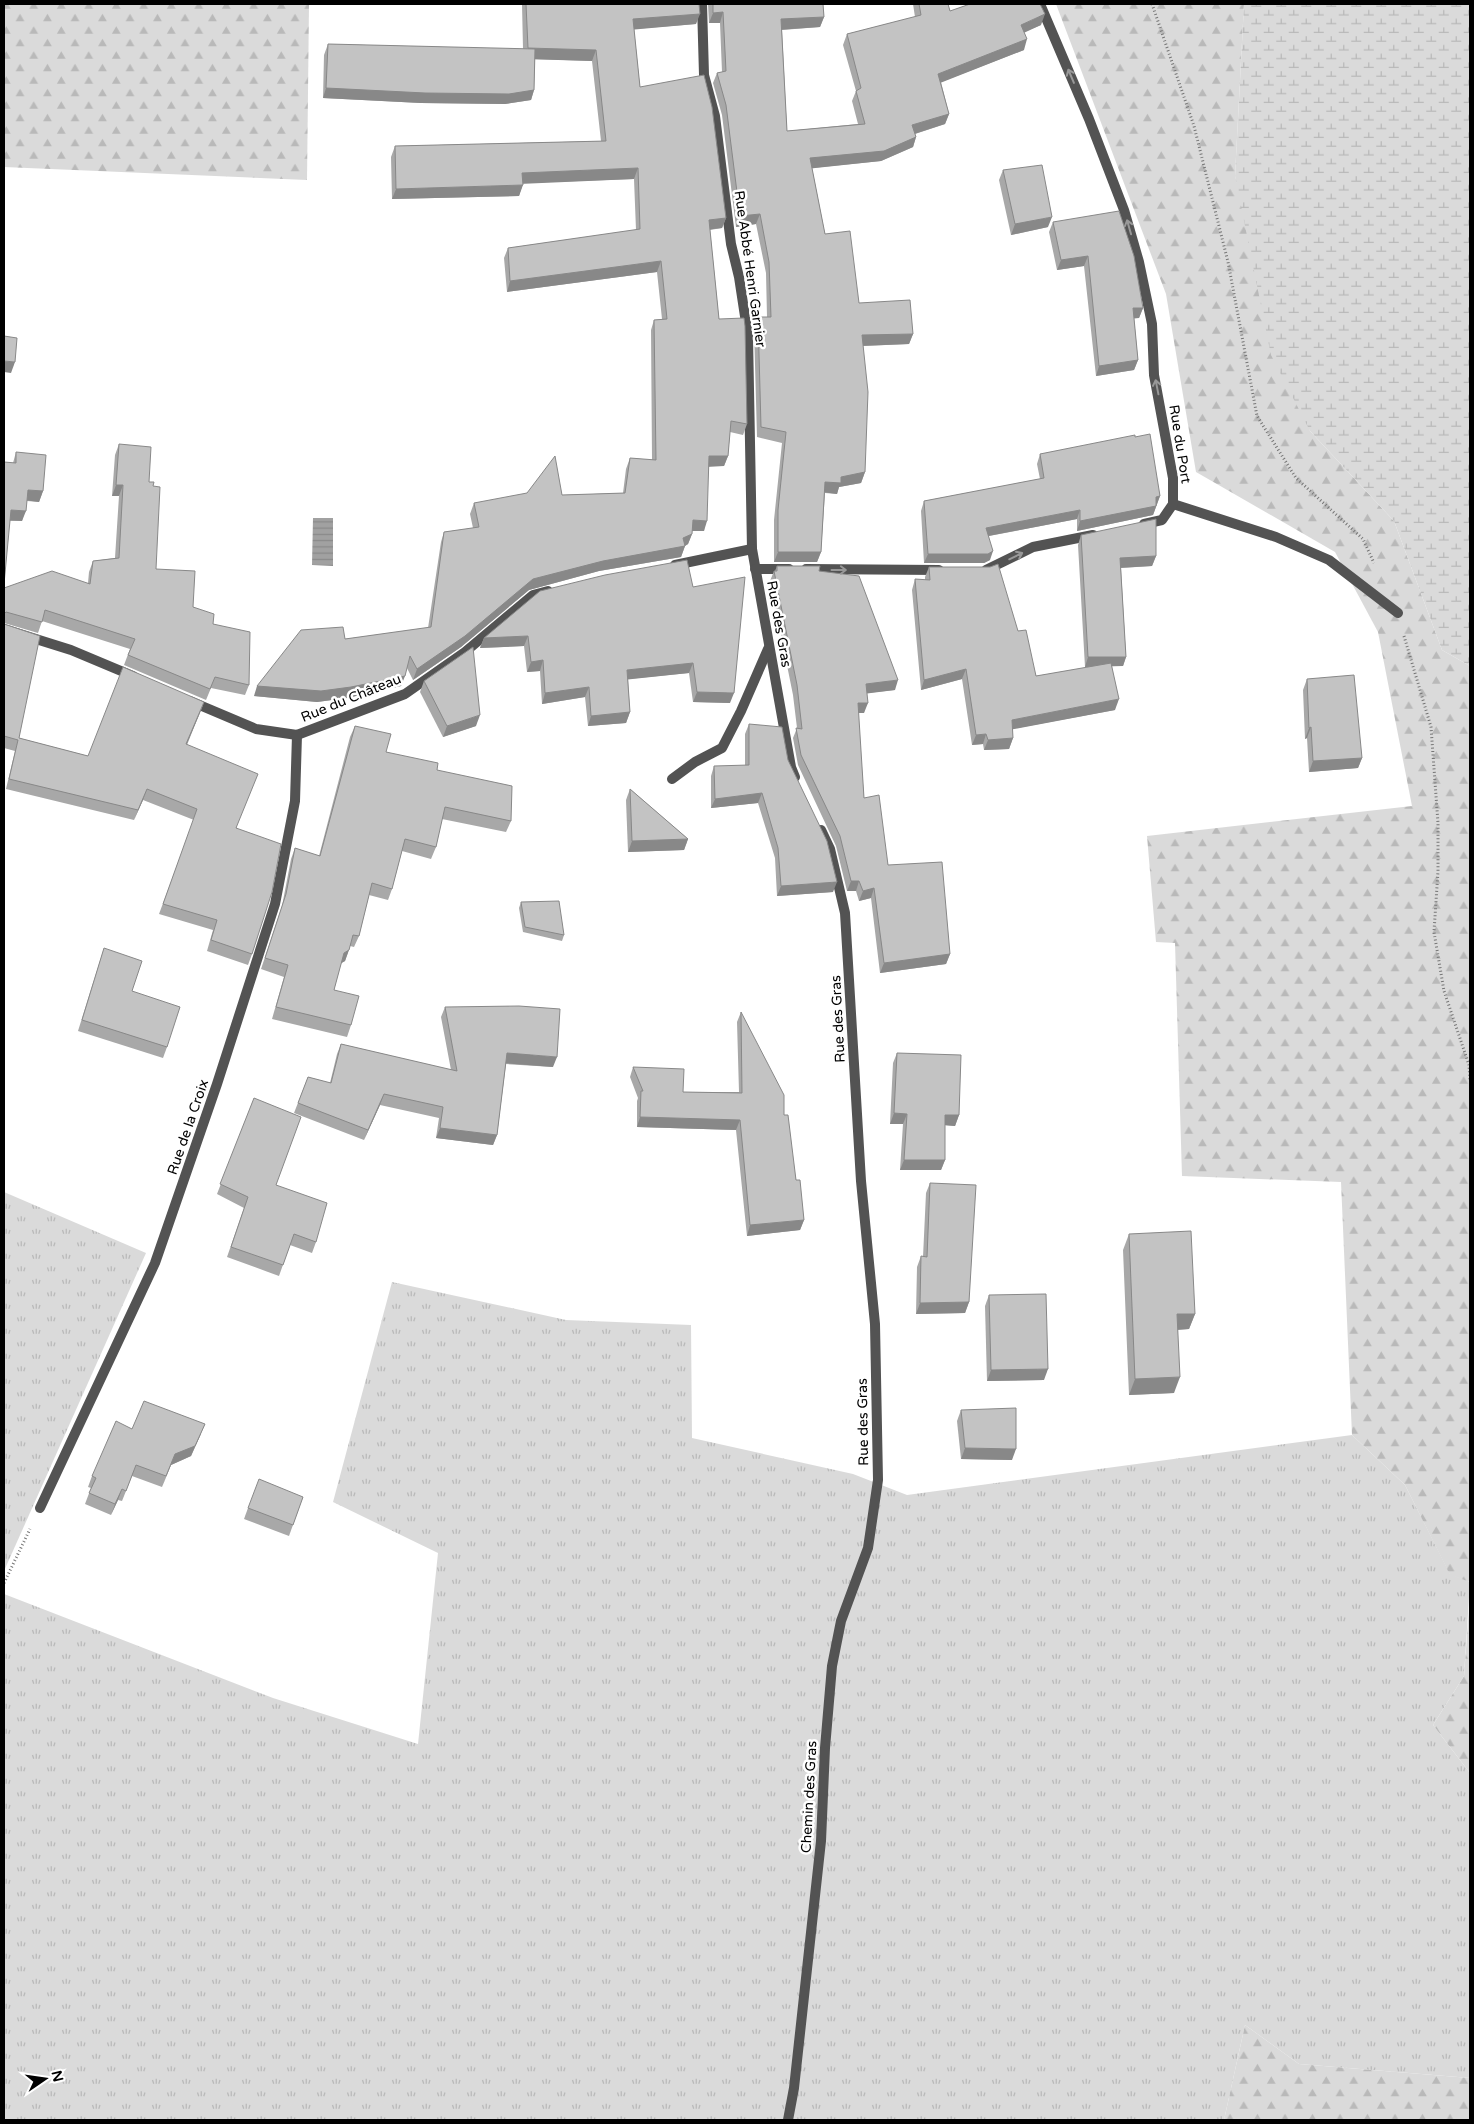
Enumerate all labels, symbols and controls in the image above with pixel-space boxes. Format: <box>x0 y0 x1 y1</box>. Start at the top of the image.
one-way arrow <box>1065 68 1074 83</box>
street label: Rue Abbé Henri Garnier <box>731 190 770 349</box>
one-way arrow <box>1124 220 1133 236</box>
one-way arrow <box>1152 379 1161 395</box>
street label: Rue du Port <box>1165 403 1195 485</box>
one-way arrow <box>1008 551 1023 560</box>
one-way arrow <box>830 565 847 575</box>
street label: Rue des Gras <box>763 579 795 669</box>
street label: Rue du Château <box>298 670 404 726</box>
street label: Rue des Gras <box>827 974 849 1063</box>
street label: Rue de la Croix <box>164 1077 212 1177</box>
street label: Rue des Gras <box>854 1378 872 1466</box>
street label: Chemin des Gras <box>798 1740 820 1854</box>
north arrow <box>20 2054 70 2104</box>
text: N <box>48 2069 67 2084</box>

